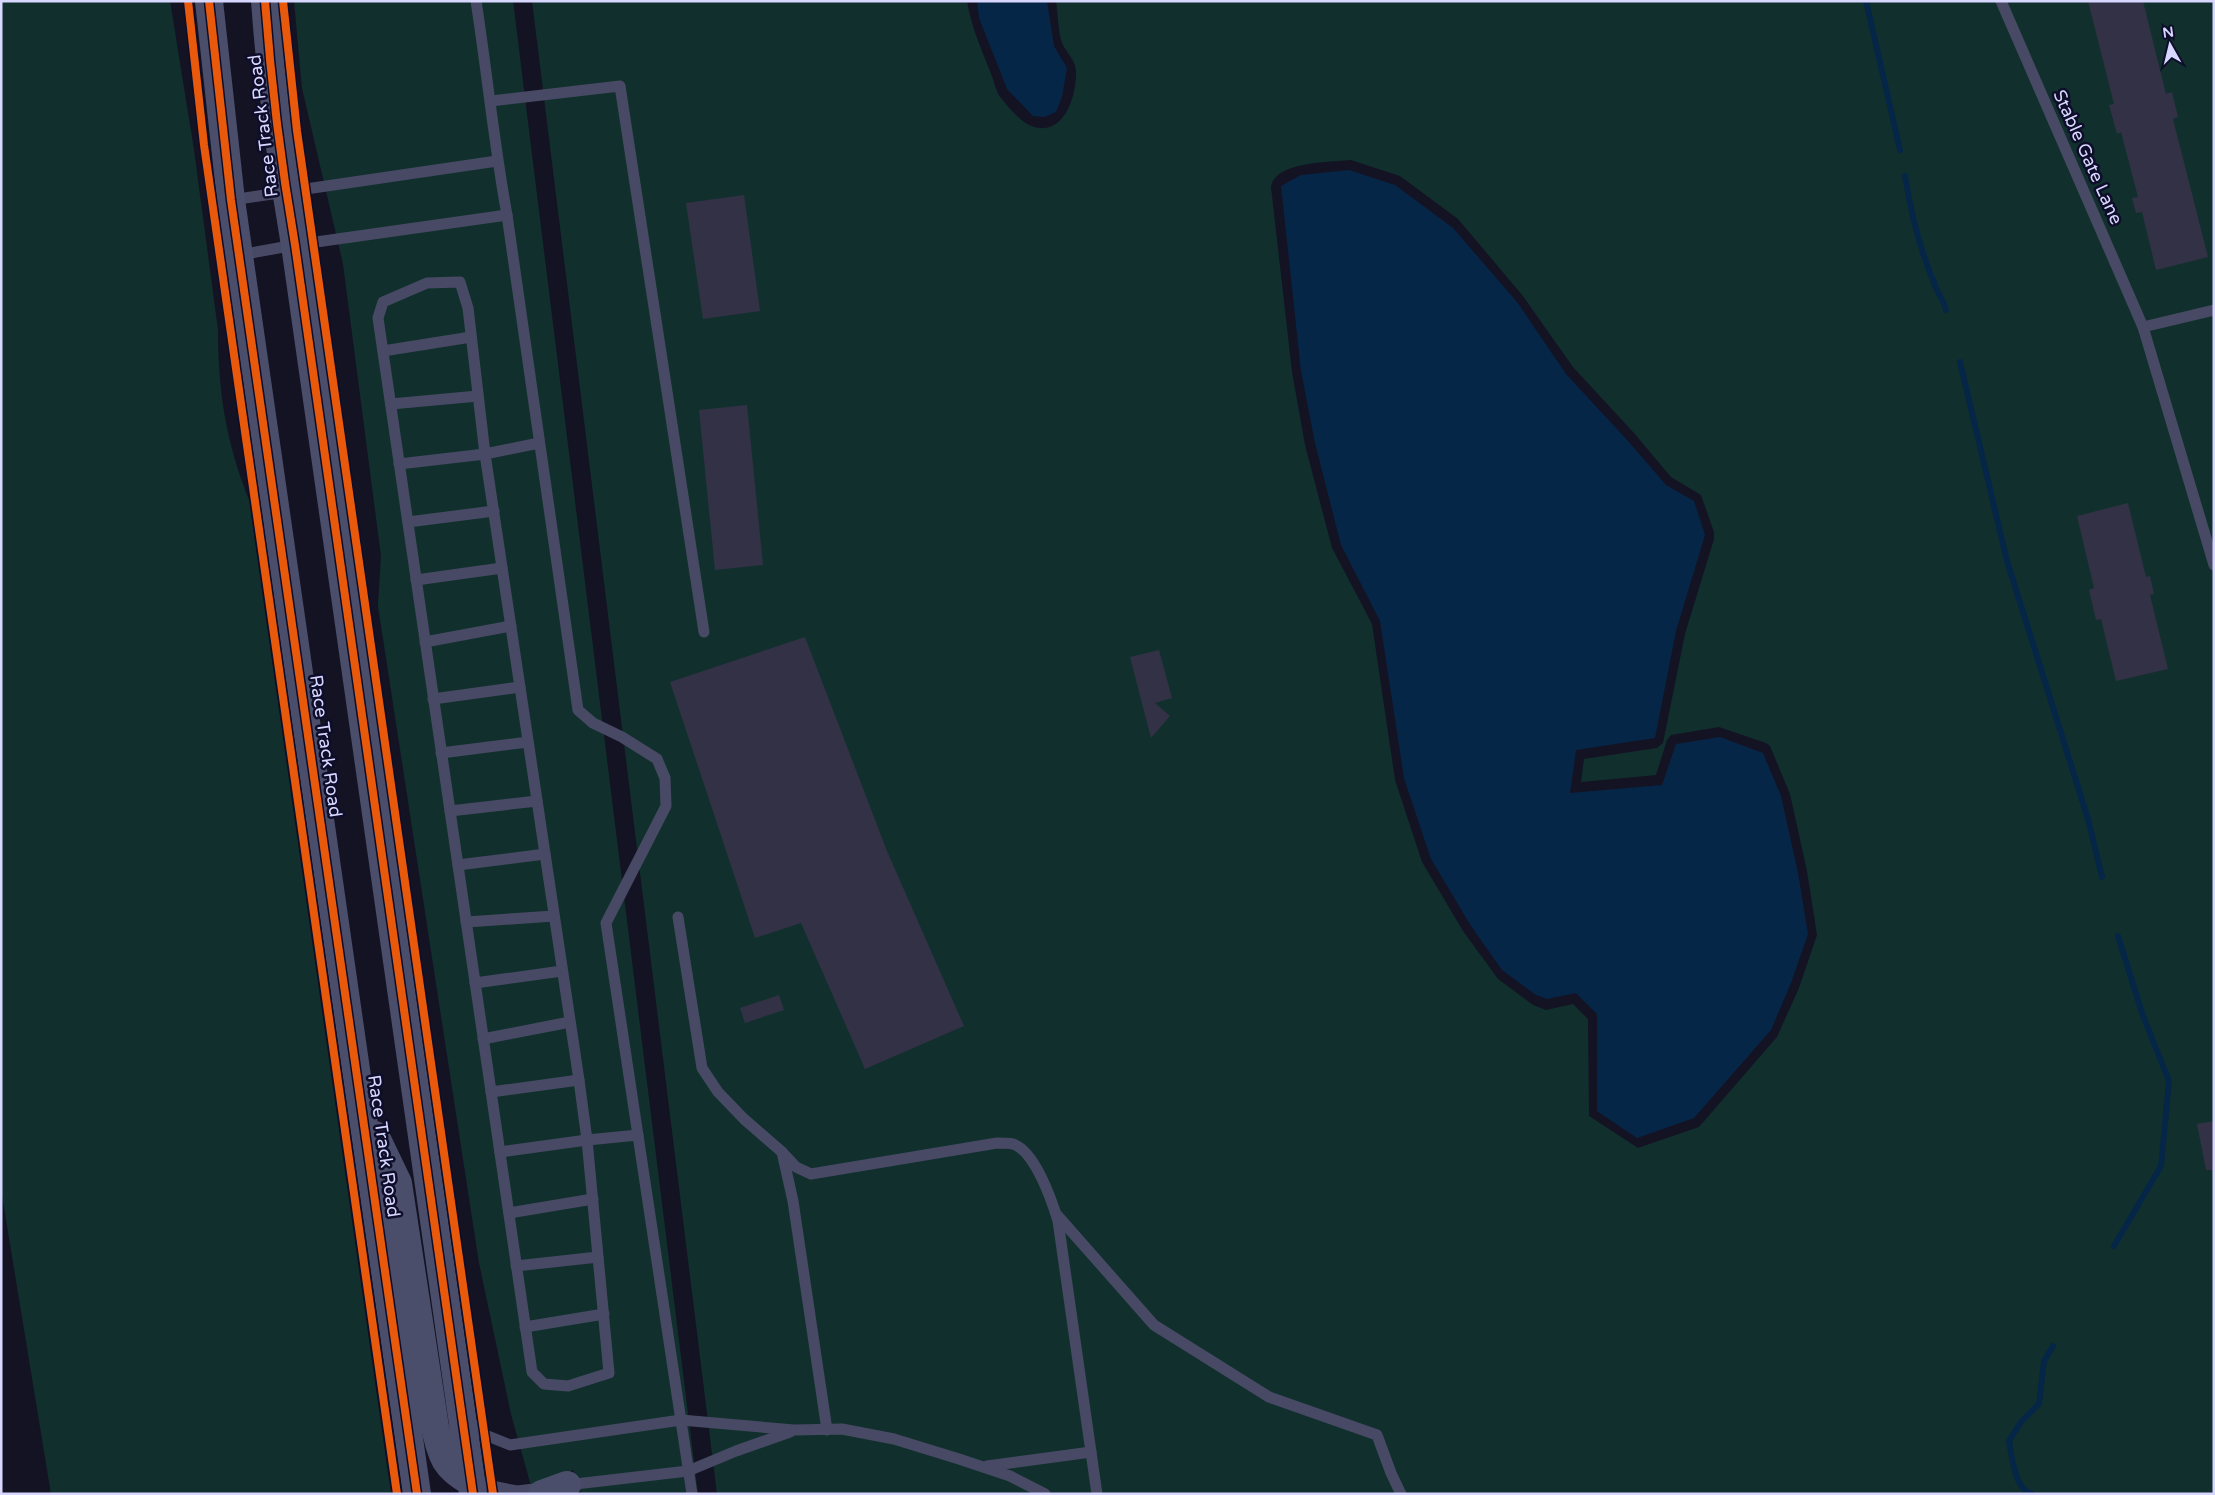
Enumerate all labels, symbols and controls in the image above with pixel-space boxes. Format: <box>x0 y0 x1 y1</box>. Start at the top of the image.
north arrow <box>2145 20 2195 70</box>
text: N <box>2162 23 2175 42</box>
street label: Race Track Road <box>243 53 283 199</box>
street label: Stable Gate Lane <box>2048 86 2128 228</box>
street label: Race Track Road <box>305 673 347 819</box>
street label: Race Track Road <box>363 1073 405 1219</box>

